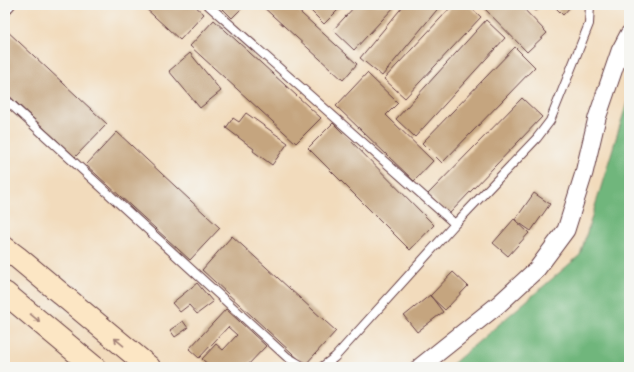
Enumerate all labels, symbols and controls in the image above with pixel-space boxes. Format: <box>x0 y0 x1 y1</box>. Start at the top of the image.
one-way arrow <box>30 313 40 322</box>
one-way arrow <box>114 338 124 347</box>

